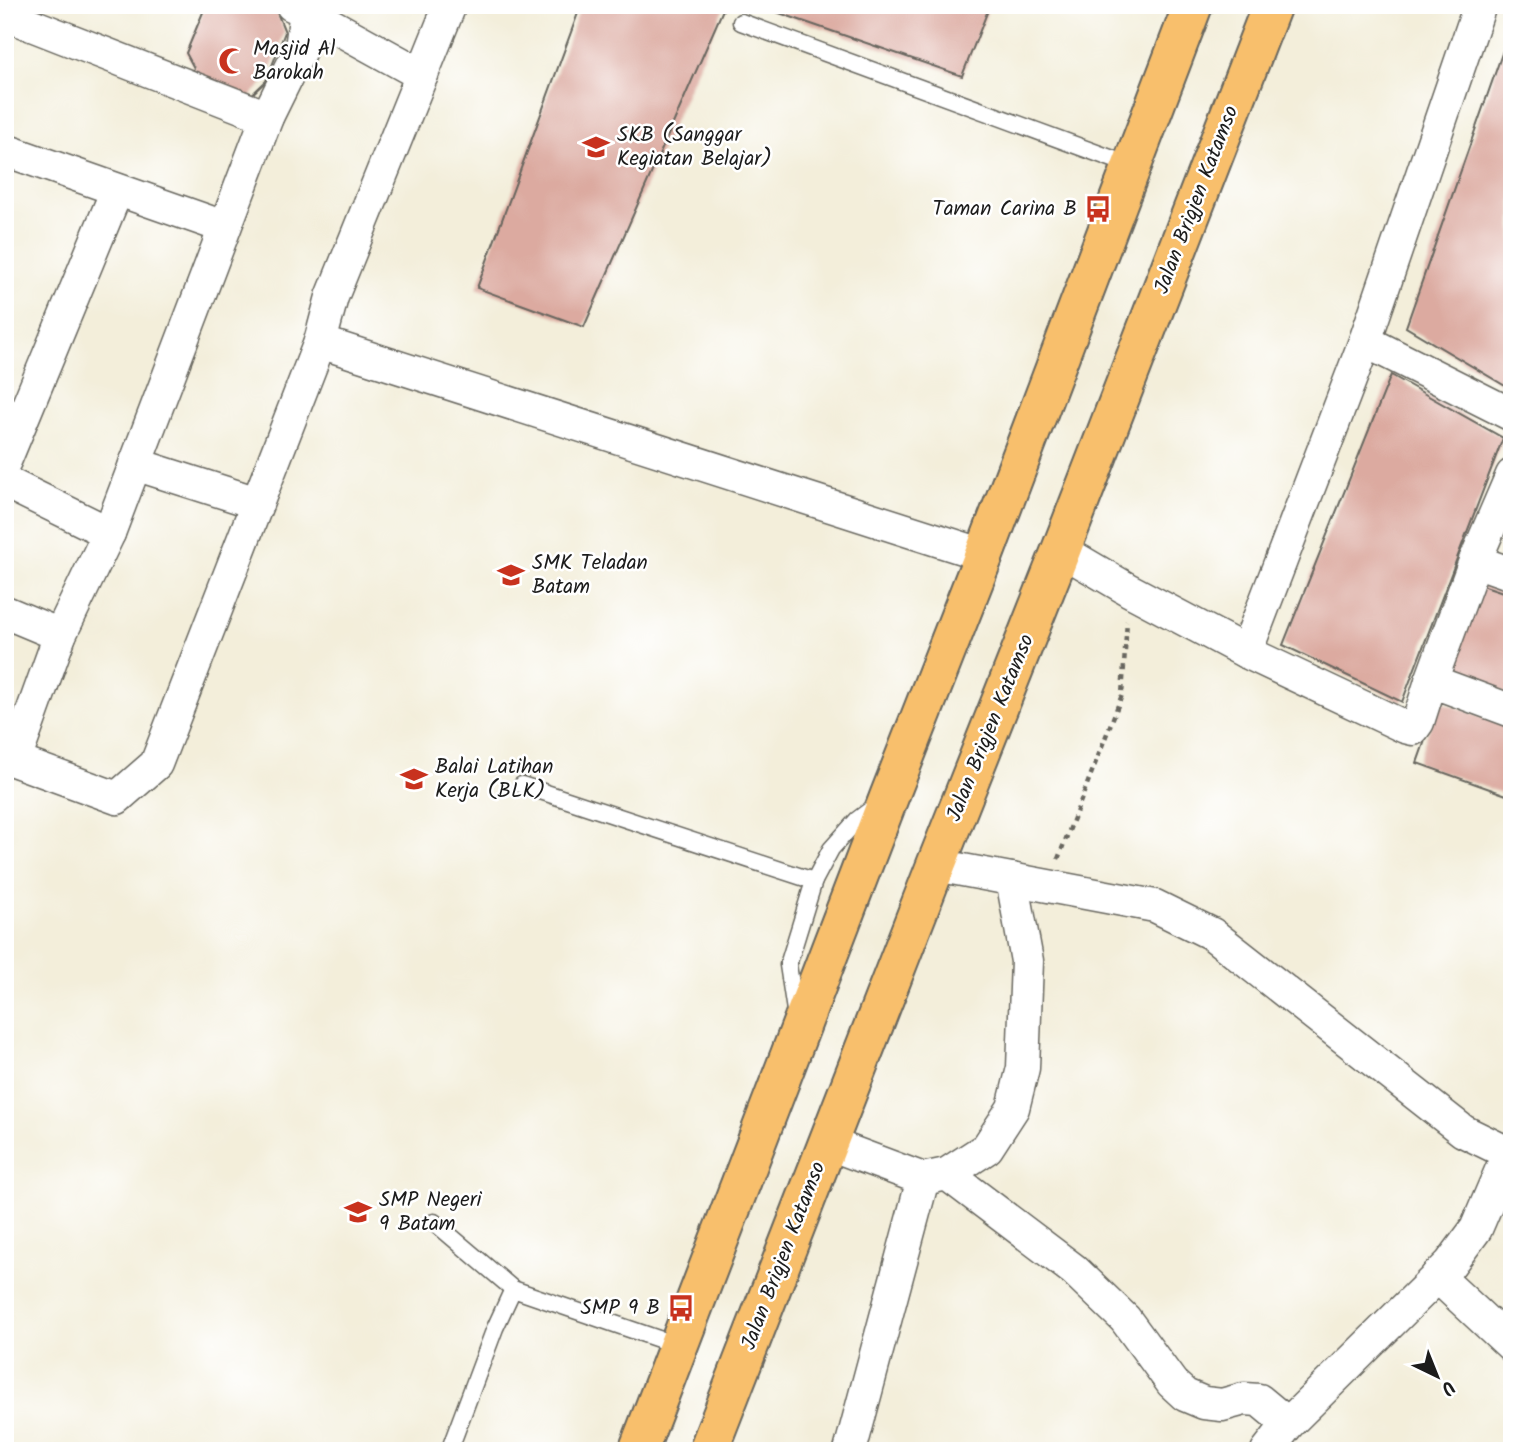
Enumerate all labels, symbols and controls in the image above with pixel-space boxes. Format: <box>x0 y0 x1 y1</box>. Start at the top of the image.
place label: Masjid Al Barokah <box>253 33 336 90</box>
mosque icon: Masjid Al Barokah <box>217 46 247 76</box>
street label: Jalan Brigjen Katamso <box>1146 101 1248 299</box>
place label: SKB (Sanggar Kegiatan Belajar) <box>617 119 772 176</box>
school or university icon: SKB (Sanggar Kegiatan Belajar) <box>581 132 611 162</box>
place label: Taman Carina B <box>933 193 1077 226</box>
bus stop icon: Taman Carina B <box>1083 194 1113 224</box>
place label: SMK Teladan Batam <box>532 547 648 604</box>
school or university icon: SMK Teladan Batam <box>496 560 526 590</box>
street label: Jalan Brigjen Katamso <box>938 629 1044 827</box>
place label: Balai Latihan Kerja (BLK) <box>435 751 553 808</box>
school or university icon: Balai Latihan Kerja (BLK) <box>399 764 429 794</box>
street label: Jalan Brigjen Katamso <box>733 1157 835 1355</box>
place label: SMP Negeri 9 Batam <box>379 1184 483 1241</box>
school or university icon: SMP Negeri 9 Batam <box>343 1197 373 1227</box>
place label: SMP 9 B <box>580 1292 660 1325</box>
bus stop icon: SMP 9 B <box>666 1293 696 1323</box>
north arrow <box>1402 1340 1472 1410</box>
text: U <box>1432 1372 1462 1402</box>

